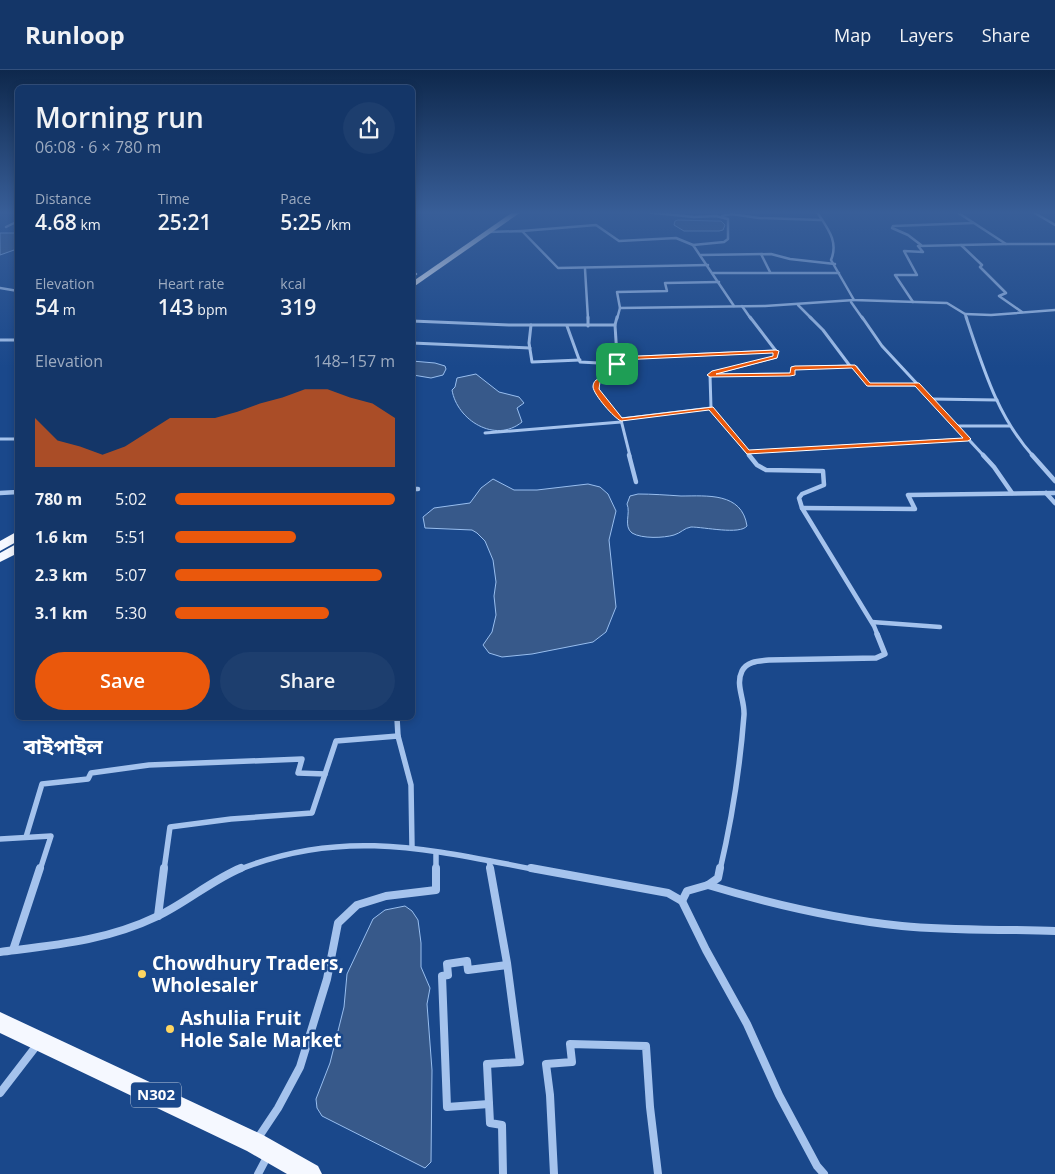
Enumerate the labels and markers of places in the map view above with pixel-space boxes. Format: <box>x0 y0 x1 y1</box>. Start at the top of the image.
pin <box>596 343 638 385</box>
place label: Chowdhury Traders, Wholesaler <box>152 950 344 998</box>
marker: Chowdhury Traders, Wholesaler <box>136 968 148 980</box>
place label: Ashulia Fruit Hole Sale Market <box>180 1005 341 1053</box>
marker: Ashulia Fruit Hole Sale Market <box>164 1023 176 1035</box>

